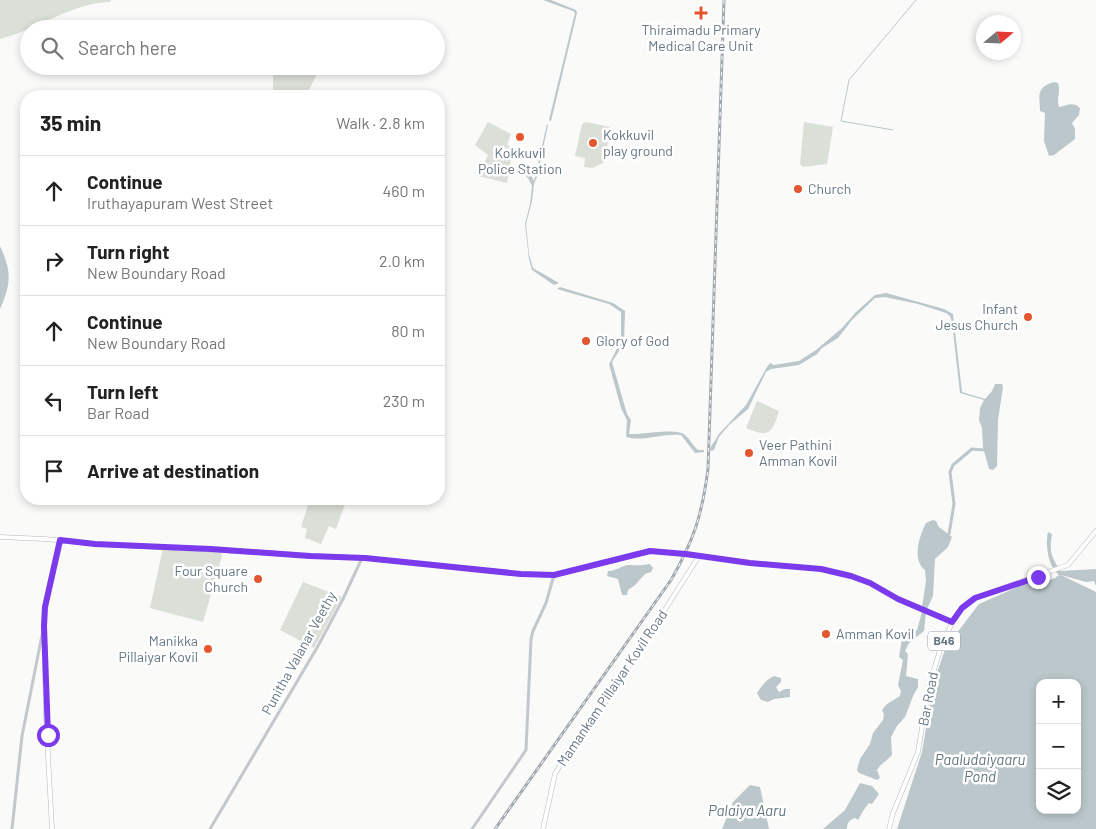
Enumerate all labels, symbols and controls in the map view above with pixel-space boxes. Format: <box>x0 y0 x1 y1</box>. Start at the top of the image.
marker: Thiraimadu Primary Medical Care Unit <box>694 6 708 20</box>
north arrow <box>976 15 1021 60</box>
search box <box>20 20 445 75</box>
place label: Thiraimadu Primary Medical Care Unit <box>641 21 761 54</box>
icon: search <box>38 34 66 62</box>
text: Search here <box>78 36 177 59</box>
text: 35 min <box>40 110 101 135</box>
text: Walk · 2.8 km <box>336 113 425 132</box>
place label: Kokkuvil play ground <box>603 126 673 159</box>
marker: Kokkuvil Police Station <box>514 131 526 143</box>
marker: Kokkuvil play ground <box>587 137 599 149</box>
place label: Kokkuvil Police Station <box>478 144 562 177</box>
text: Continue <box>87 170 163 193</box>
icon: ahead <box>40 177 68 205</box>
place label: Church <box>808 180 851 197</box>
text: 460 m <box>382 181 425 200</box>
marker: Church <box>792 183 804 195</box>
text: Iruthayapuram West Street <box>87 193 273 212</box>
text: Turn right <box>87 240 169 263</box>
icon: right <box>40 247 68 275</box>
text: 2.0 km <box>379 251 425 270</box>
text: New Boundary Road <box>87 263 226 282</box>
place label: Infant Jesus Church <box>935 300 1018 333</box>
text: Continue <box>87 310 163 333</box>
marker: Infant Jesus Church <box>1022 311 1034 323</box>
icon: ahead <box>40 317 68 345</box>
text: 80 m <box>391 321 425 340</box>
place label: Glory of God <box>596 332 669 349</box>
text: New Boundary Road <box>87 333 226 352</box>
marker: Glory of God <box>580 335 592 347</box>
text: Turn left <box>87 380 158 403</box>
icon: left <box>40 387 68 415</box>
text: 230 m <box>383 391 425 410</box>
text: Bar Road <box>87 403 150 422</box>
place label: Veer Pathini Amman Kovil <box>759 436 837 469</box>
marker: Veer Pathini Amman Kovil <box>743 447 755 459</box>
icon: arrive <box>40 457 68 485</box>
text: Arrive at destination <box>87 459 259 482</box>
place label: Four Square Church <box>175 562 248 595</box>
route end <box>1027 566 1050 589</box>
marker: Four Square Church <box>252 573 264 585</box>
street label: Punitha Valanar Veethy <box>258 588 340 717</box>
street label: Mamankam Pillaiyar Kovil Road <box>553 606 670 769</box>
place label: Amman Kovil <box>836 625 914 642</box>
marker: Amman Kovil <box>820 628 832 640</box>
road number: B46 <box>928 631 960 650</box>
place label: Manikka Pillaiyar Kovil <box>118 632 198 665</box>
marker: Manikka Pillaiyar Kovil <box>202 643 214 655</box>
street label: Bar Road <box>914 670 941 727</box>
map controls <box>1036 679 1081 814</box>
button: + <box>1036 679 1081 724</box>
route start <box>37 724 60 747</box>
button: − <box>1036 724 1081 769</box>
water label: Paaludaiyaaru Pond <box>935 750 1025 785</box>
button: layers <box>1036 769 1081 814</box>
water label: Palaiya Aaru <box>708 801 786 819</box>

